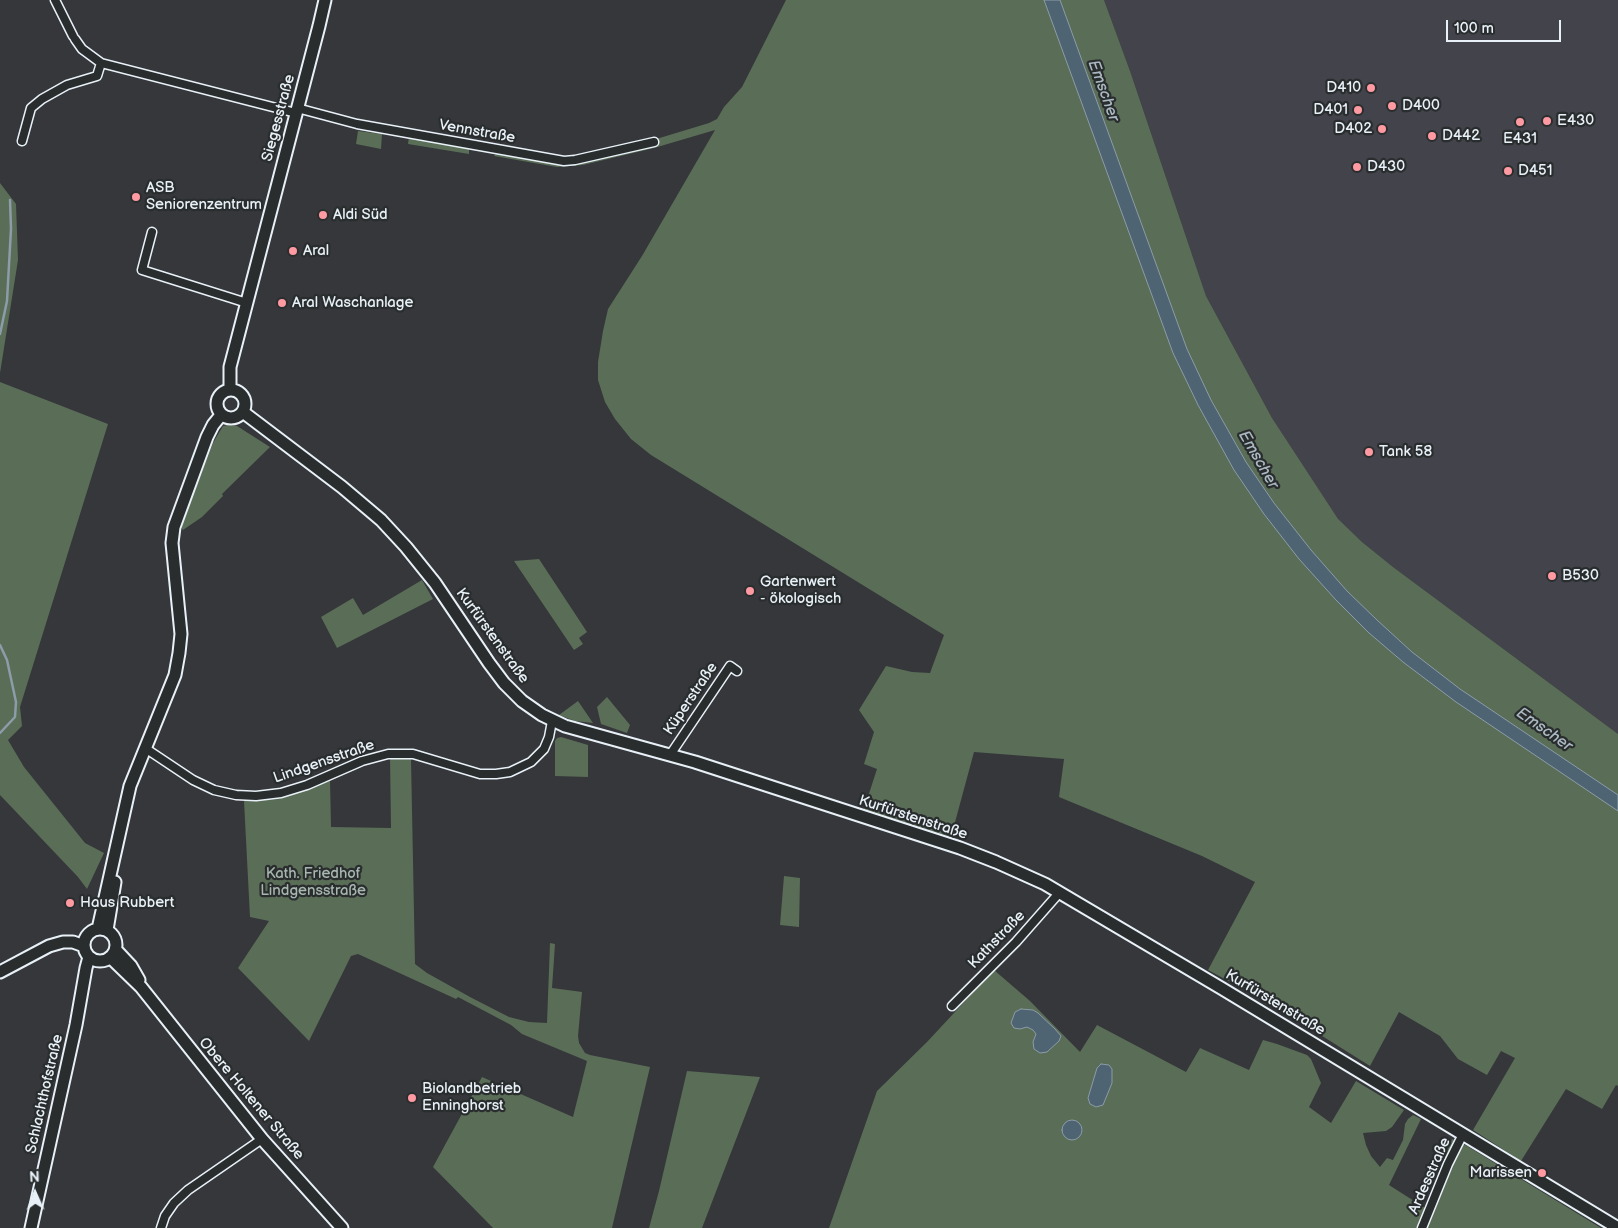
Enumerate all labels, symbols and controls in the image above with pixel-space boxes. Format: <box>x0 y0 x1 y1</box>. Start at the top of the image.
scale bar <box>1448 10 1563 42</box>
text: 100 m <box>1454 19 1494 38</box>
water label: Emscher <box>1083 58 1123 124</box>
street label: Siegesstraße <box>259 73 299 163</box>
place label: D410 <box>1326 79 1361 97</box>
marker: D410 <box>1365 82 1377 94</box>
place label: D400 <box>1402 97 1440 115</box>
marker: D400 <box>1386 100 1398 112</box>
place label: D401 <box>1313 101 1348 119</box>
marker: D401 <box>1352 104 1364 116</box>
place label: E430 <box>1557 112 1594 130</box>
marker: E430 <box>1541 115 1553 127</box>
street label: Vennstraße <box>438 116 516 148</box>
marker: E431 <box>1514 116 1526 128</box>
place label: D402 <box>1334 120 1372 138</box>
marker: D402 <box>1376 123 1388 135</box>
place label: D442 <box>1442 127 1480 145</box>
marker: D442 <box>1426 130 1438 142</box>
place label: E431 <box>1503 130 1537 148</box>
place label: D430 <box>1367 158 1405 176</box>
marker: D430 <box>1351 161 1363 173</box>
place label: D451 <box>1518 162 1552 180</box>
marker: D451 <box>1502 165 1514 177</box>
place label: ASB Seniorenzentrum <box>146 179 262 214</box>
marker: ASB Seniorenzentrum <box>130 191 142 203</box>
place label: Aldi Süd <box>333 206 388 224</box>
marker: Aldi Süd <box>317 209 329 221</box>
place label: Aral <box>303 242 329 260</box>
marker: Aral <box>287 245 299 257</box>
place label: Aral Waschanlage <box>292 294 413 312</box>
marker: Aral Waschanlage <box>276 297 288 309</box>
water label: Emscher <box>1234 427 1282 493</box>
place label: Tank 58 <box>1379 443 1432 461</box>
marker: Tank 58 <box>1363 446 1375 458</box>
place label: B530 <box>1562 567 1599 585</box>
marker: B530 <box>1546 570 1558 582</box>
place label: Gartenwert - ökologisch <box>760 573 841 608</box>
street label: Kurfürstenstraße <box>451 585 533 687</box>
marker: Gartenwert - ökologisch <box>744 585 756 597</box>
street label: Küperstraße <box>660 659 722 739</box>
water label: Emscher <box>1512 704 1576 756</box>
street label: Lindgensstraße <box>271 736 377 788</box>
street label: Kurfürstenstraße <box>856 792 970 844</box>
park label: Kath. Friedhof Lindgensstraße <box>260 865 366 900</box>
place label: Haus Rubbert <box>80 894 174 912</box>
marker: Haus Rubbert <box>64 897 76 909</box>
street label: Kathstraße <box>965 907 1029 973</box>
street label: Kurfürstenstraße <box>1222 966 1328 1040</box>
street label: Schlachthofstraße <box>23 1033 67 1155</box>
street label: Obere Holtener Straße <box>195 1034 307 1164</box>
place label: Biolandbetrieb Enninghorst <box>422 1080 521 1115</box>
marker: Biolandbetrieb Enninghorst <box>406 1092 418 1104</box>
street label: Ardesstraße <box>1405 1135 1455 1217</box>
place label: Marissen <box>1469 1164 1532 1182</box>
marker: Marissen <box>1536 1167 1548 1179</box>
north arrow <box>10 1168 60 1218</box>
text: N <box>29 1169 40 1186</box>

